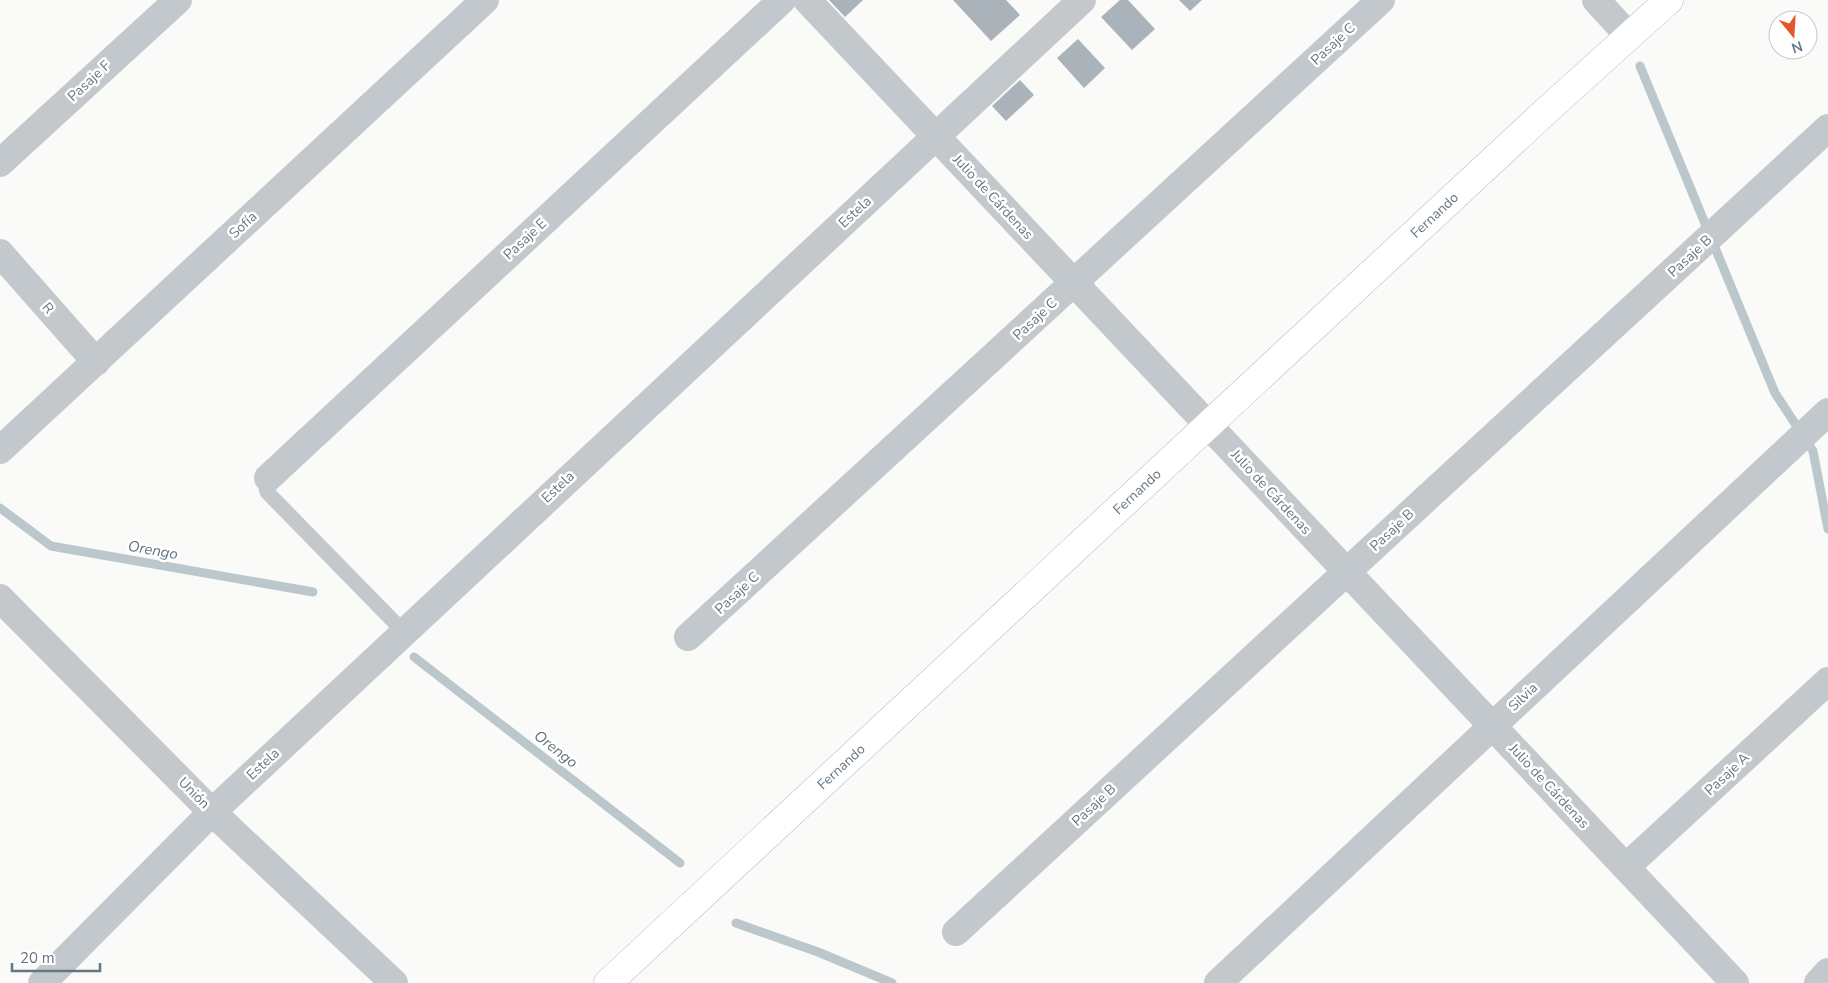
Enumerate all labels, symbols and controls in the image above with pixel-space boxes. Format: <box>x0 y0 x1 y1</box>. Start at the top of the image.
north arrow <box>1768 10 1818 60</box>
street label: Pasaje C <box>1307 19 1359 69</box>
text: N <box>1789 36 1805 58</box>
street label: Pasaje F <box>63 56 115 106</box>
street label: Julio de Cárdenas <box>948 150 1038 244</box>
street label: Fernando <box>1406 188 1462 242</box>
street label: Estela <box>834 192 876 232</box>
street label: Sofía <box>225 207 261 243</box>
street label: Pasaje E <box>499 214 551 264</box>
street label: Pasaje B <box>1664 231 1716 281</box>
street label: Pasaje C <box>1009 294 1061 344</box>
street label: R <box>38 298 58 318</box>
street label: Julio de Cárdenas <box>1226 445 1316 539</box>
street label: Fernando <box>1109 464 1165 519</box>
street label: Estela <box>537 467 579 507</box>
street label: Pasaje B <box>1366 505 1418 555</box>
water label: Orengo <box>126 536 180 564</box>
street label: Pasaje C <box>711 568 763 618</box>
street label: Silvia <box>1504 679 1542 715</box>
water label: Orengo <box>530 726 582 772</box>
street label: Fernando <box>813 739 869 794</box>
street label: Julio de Cárdenas <box>1504 739 1594 833</box>
street label: Estela <box>242 744 284 784</box>
street label: Pasaje A <box>1701 748 1753 800</box>
street label: Unión <box>174 773 214 813</box>
street label: Pasaje B <box>1068 780 1120 830</box>
scale bar <box>12 940 100 972</box>
text: 20 m <box>20 948 55 968</box>

